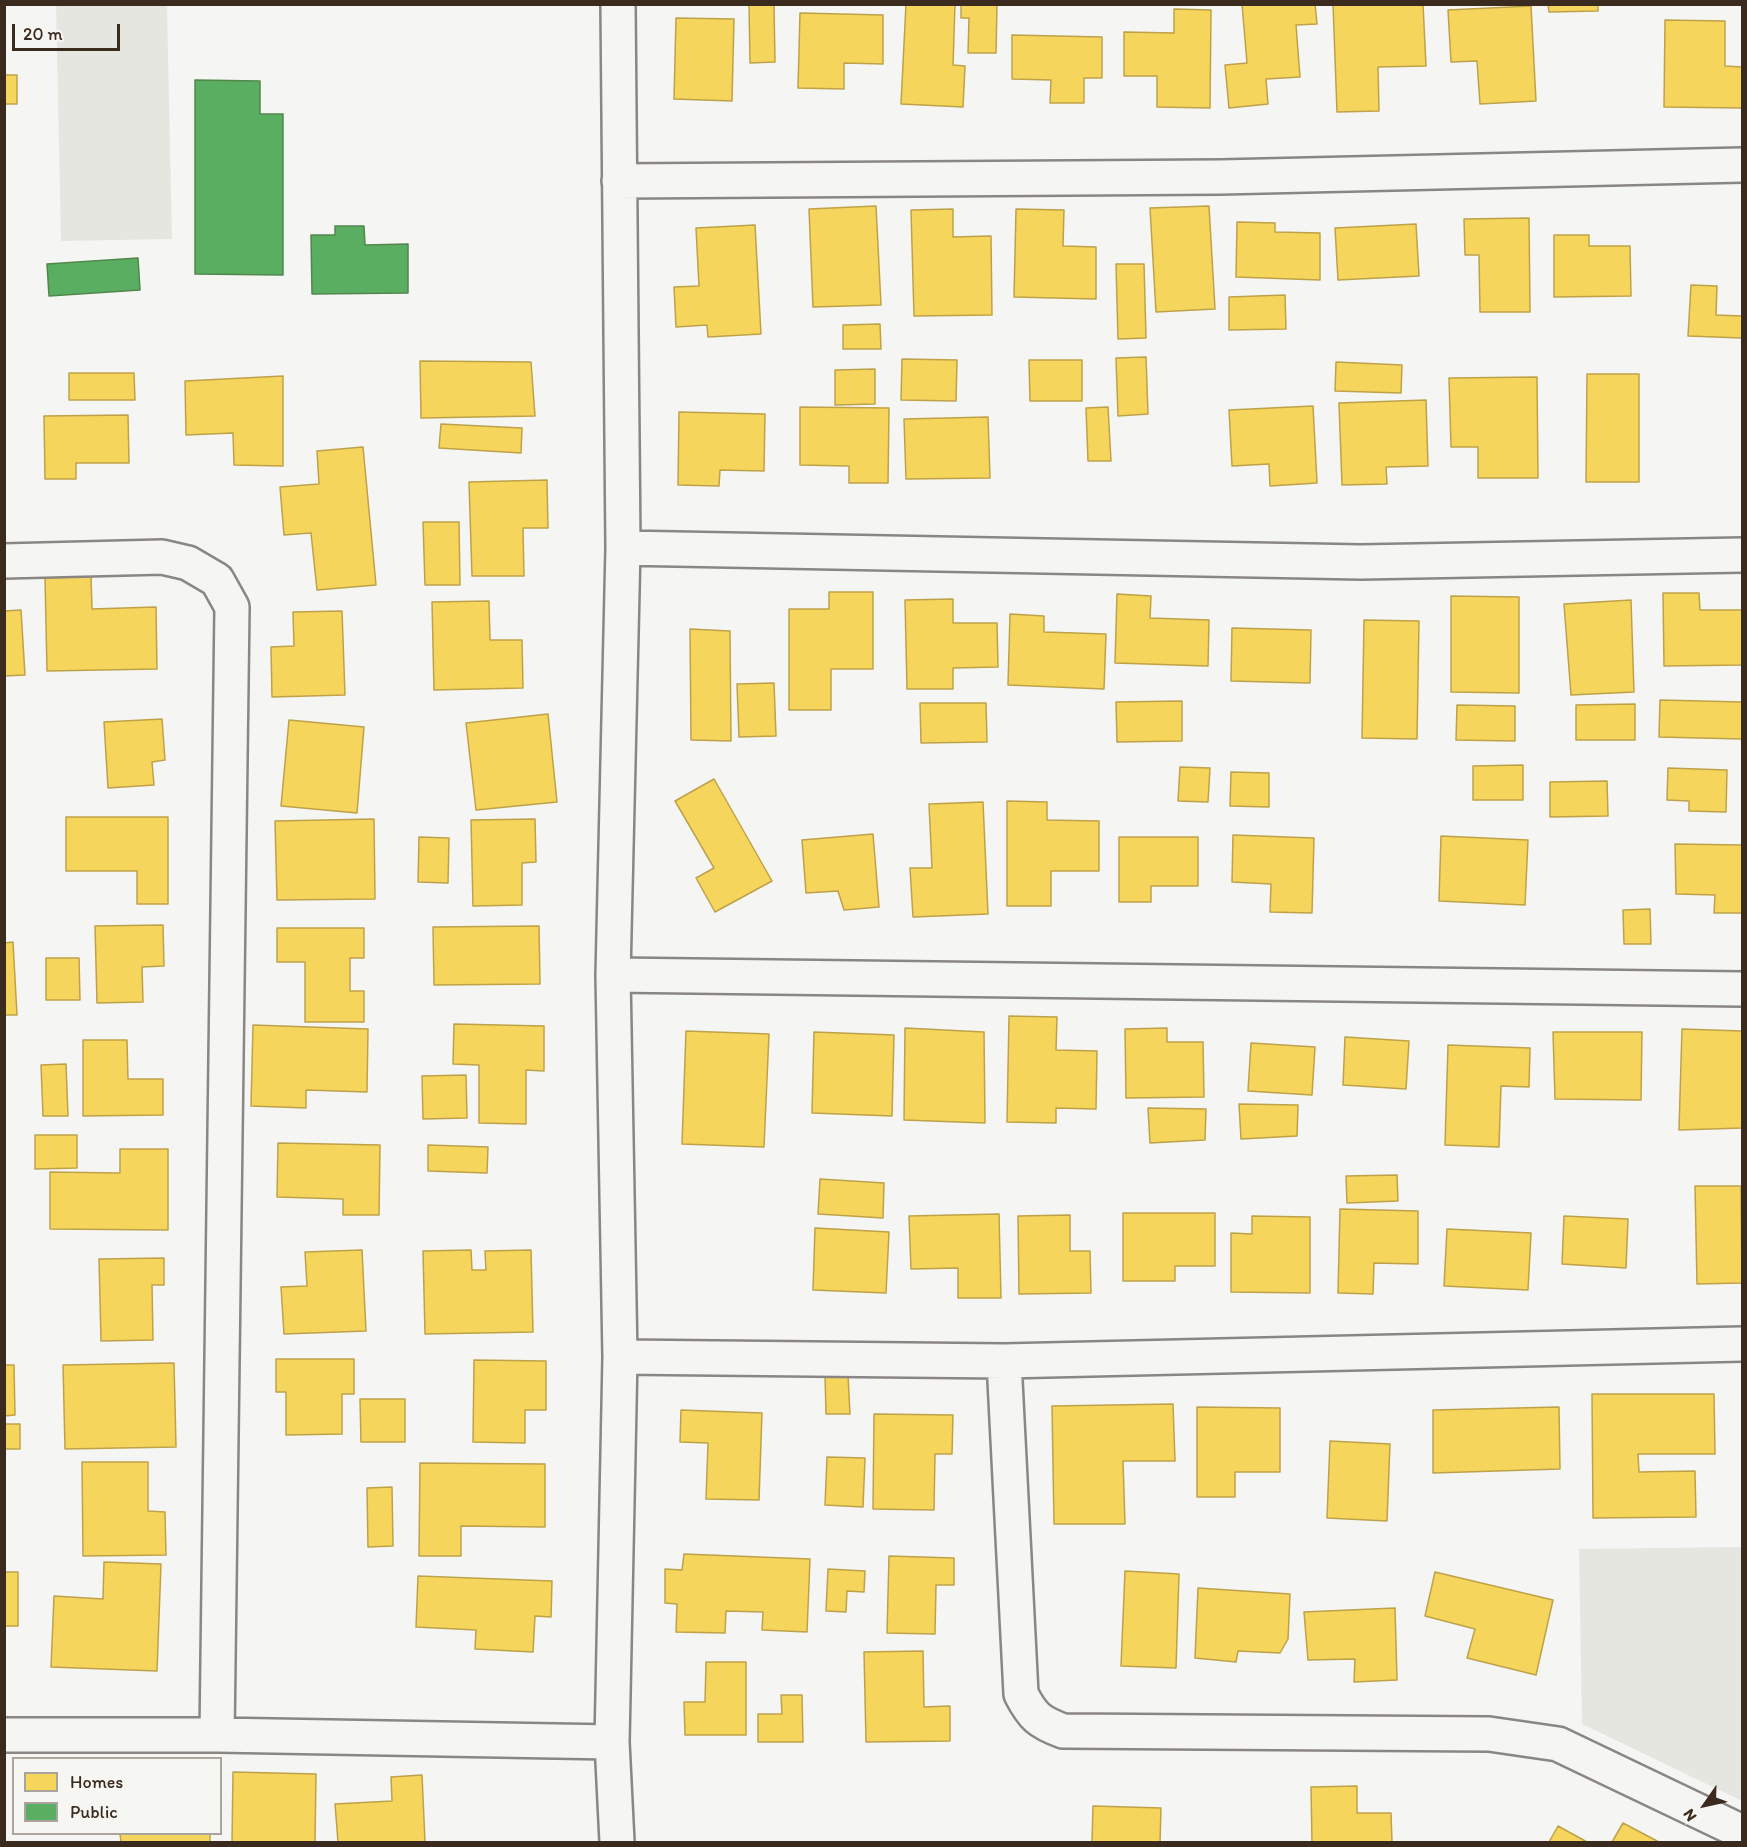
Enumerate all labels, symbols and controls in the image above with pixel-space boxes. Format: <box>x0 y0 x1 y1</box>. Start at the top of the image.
scale bar <box>15 12 123 50</box>
text: 20 m <box>23 23 63 45</box>
legend <box>12 1757 222 1835</box>
text: Homes <box>70 1771 123 1793</box>
north arrow <box>1675 1775 1735 1835</box>
text: Public <box>70 1801 118 1823</box>
text: N <box>1679 1806 1701 1825</box>

